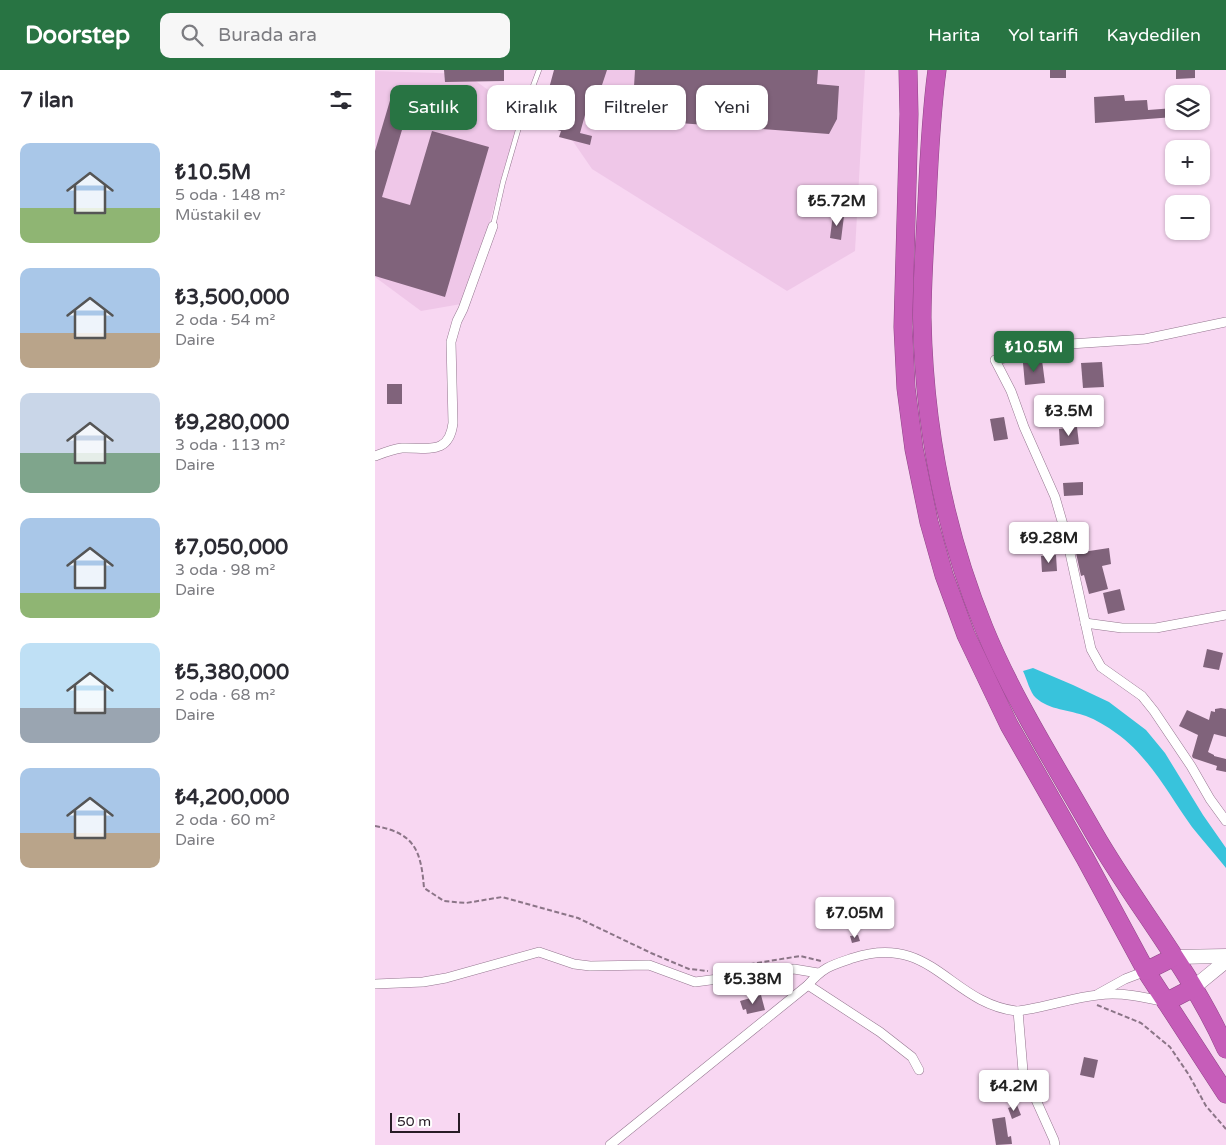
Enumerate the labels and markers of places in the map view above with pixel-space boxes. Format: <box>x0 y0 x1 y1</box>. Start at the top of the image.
pin: ₺5.72M <box>796 184 878 227</box>
pin: ₺10.5M <box>993 330 1075 373</box>
pin: ₺3.5M <box>1034 394 1104 437</box>
pin: ₺9.28M <box>1008 522 1090 564</box>
pin: ₺7.05M <box>814 896 896 939</box>
pin: ₺5.38M <box>712 962 794 1005</box>
pin: ₺4.2M <box>979 1070 1049 1112</box>

